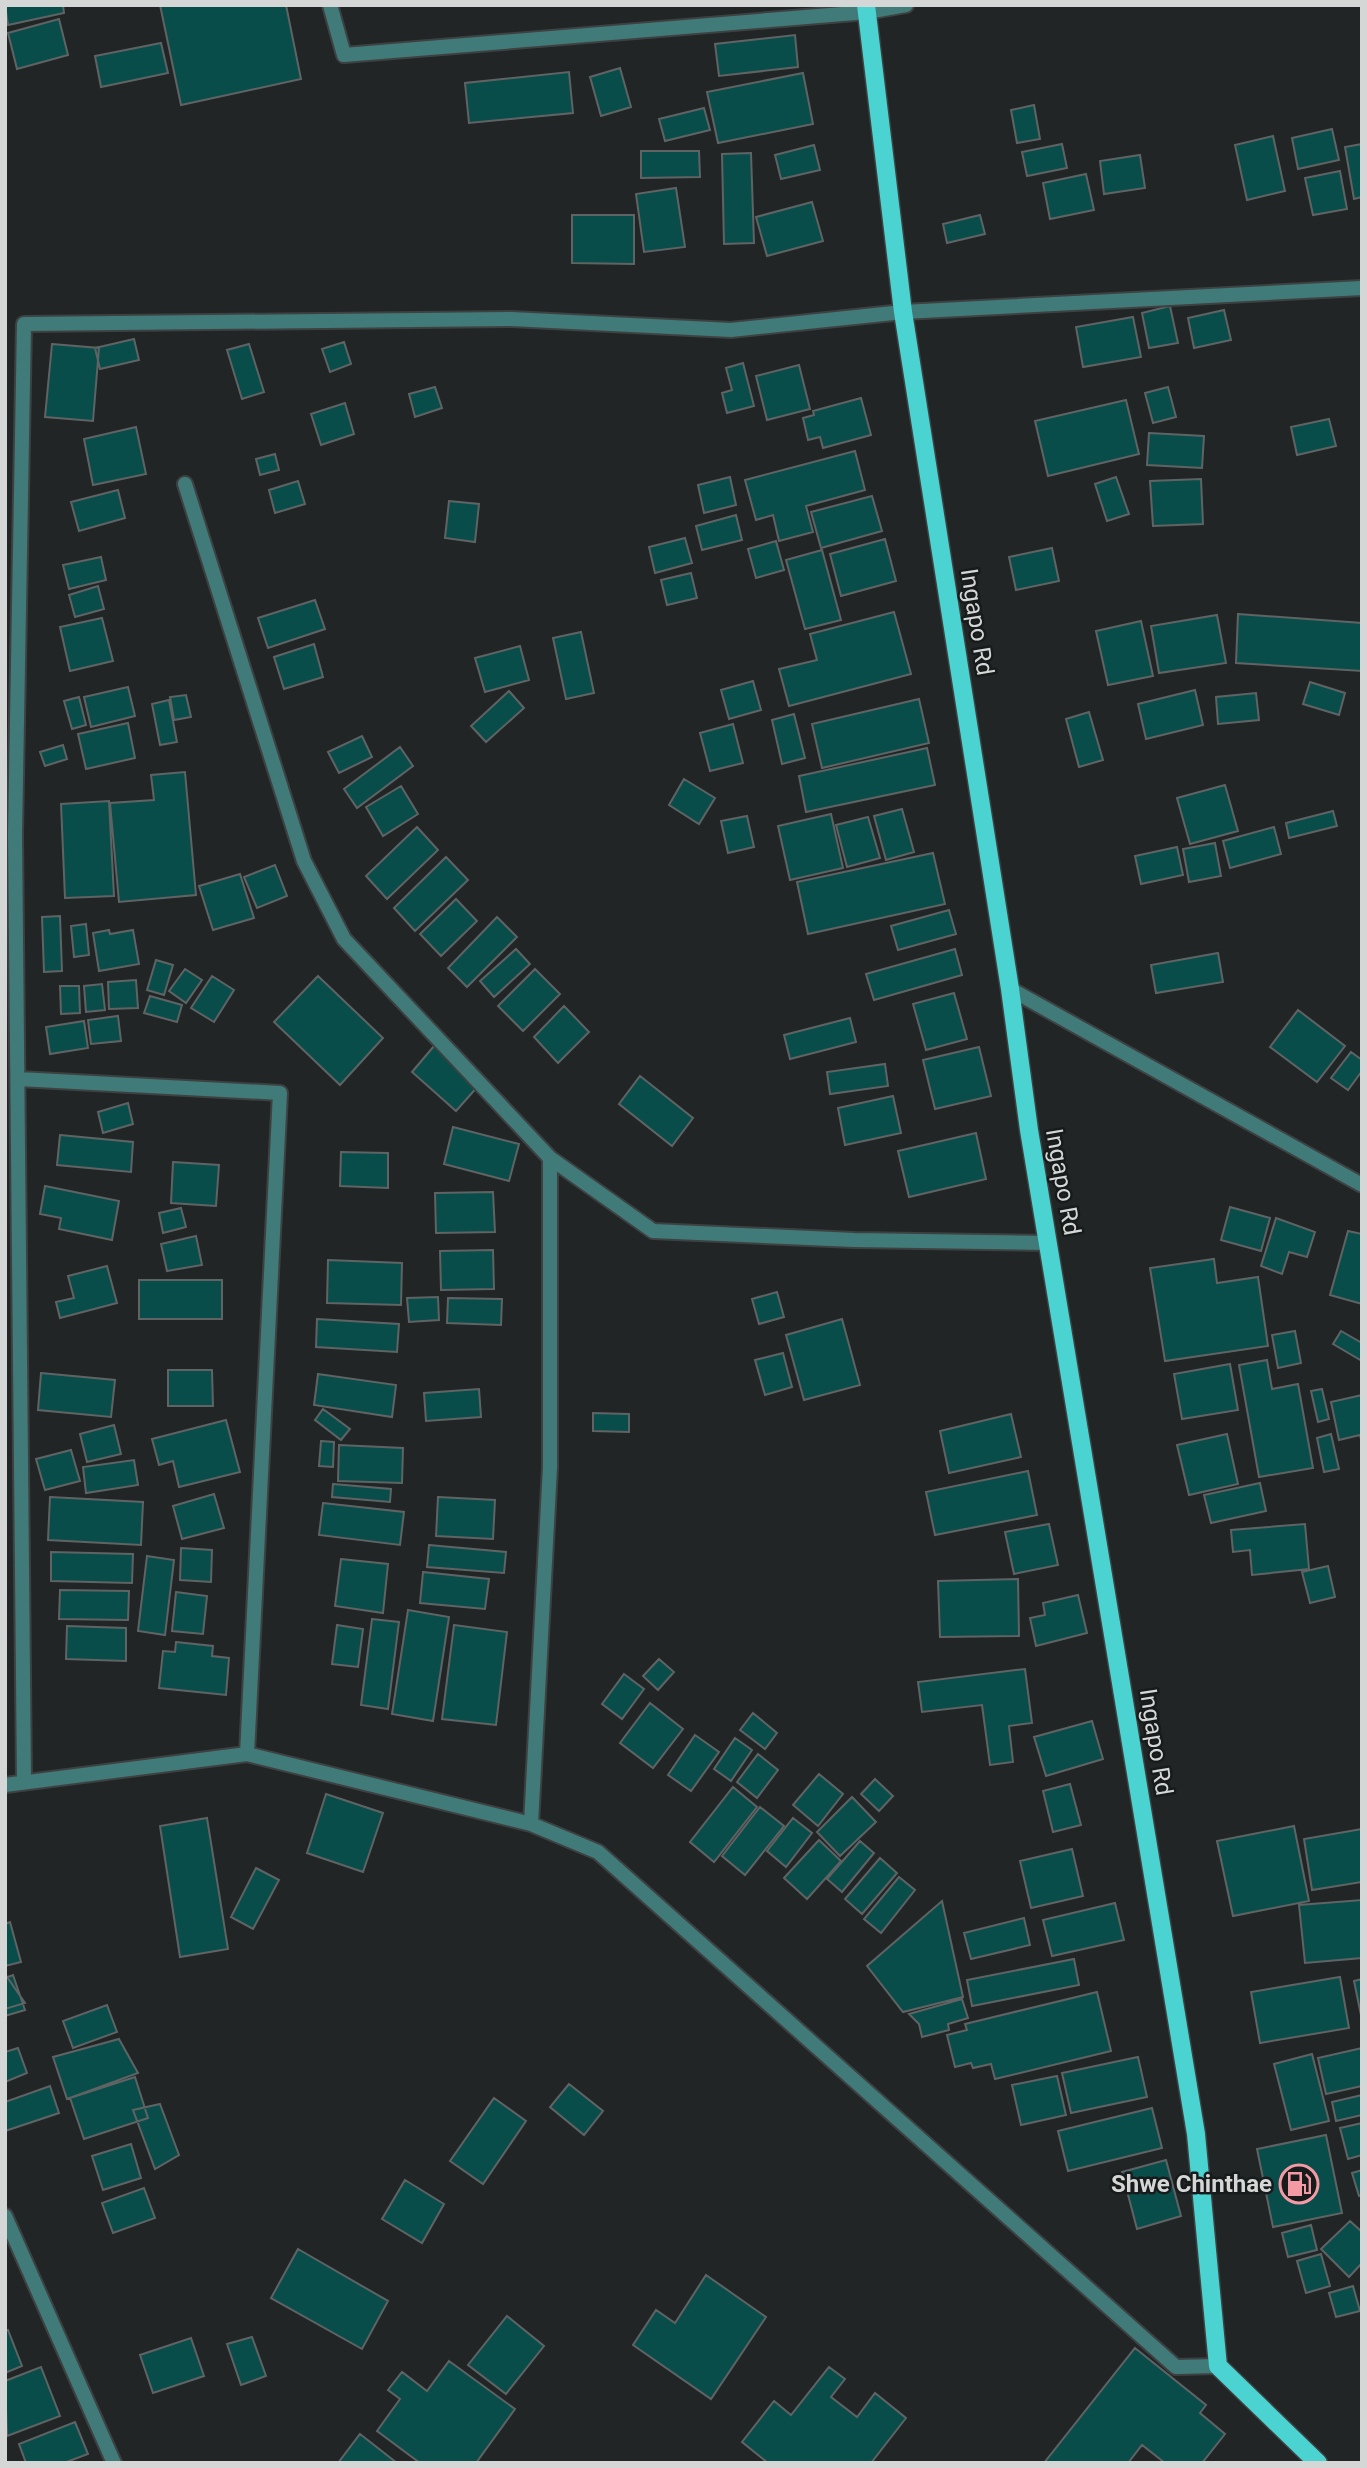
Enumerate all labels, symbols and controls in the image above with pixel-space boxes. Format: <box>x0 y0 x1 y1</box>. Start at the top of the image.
street label: Ingapo Rd <box>955 567 999 677</box>
street label: Ingapo Rd <box>1040 1127 1086 1237</box>
street label: Ingapo Rd <box>1134 1687 1178 1797</box>
fuel station icon: Shwe Chinthae <box>1278 2163 1320 2205</box>
place label: Shwe Chinthae <box>1111 2170 1272 2198</box>

